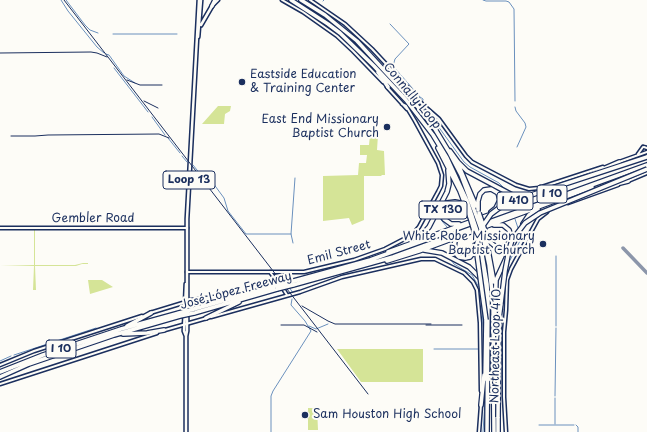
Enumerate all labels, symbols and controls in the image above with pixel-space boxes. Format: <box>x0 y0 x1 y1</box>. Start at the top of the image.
street label: Connally Loop <box>380 60 444 132</box>
place label: Eastside Education & Training Center <box>250 68 357 96</box>
marker: Eastside Education & Training Center <box>237 77 247 87</box>
place label: East End Missionary Baptist Church <box>262 113 379 141</box>
marker: East End Missionary Baptist Church <box>382 122 392 132</box>
road number: Loop 13 <box>163 171 215 189</box>
road number: I 10 <box>537 185 567 203</box>
road number: I 410 <box>497 192 533 210</box>
road number: TX 130 <box>419 201 467 219</box>
street label: Gembler Road <box>52 212 134 226</box>
place label: White Robe Missionary Baptist Church <box>403 230 535 258</box>
street label: Emil Street <box>306 238 372 268</box>
marker: White Robe Missionary Baptist Church <box>538 239 548 249</box>
street label: José López Freeway <box>179 269 293 313</box>
street label: Northeast Loop 410 <box>488 289 504 403</box>
road number: I 10 <box>46 340 76 358</box>
place label: Sam Houston High School <box>313 408 461 422</box>
marker: Sam Houston High School <box>300 410 310 420</box>

